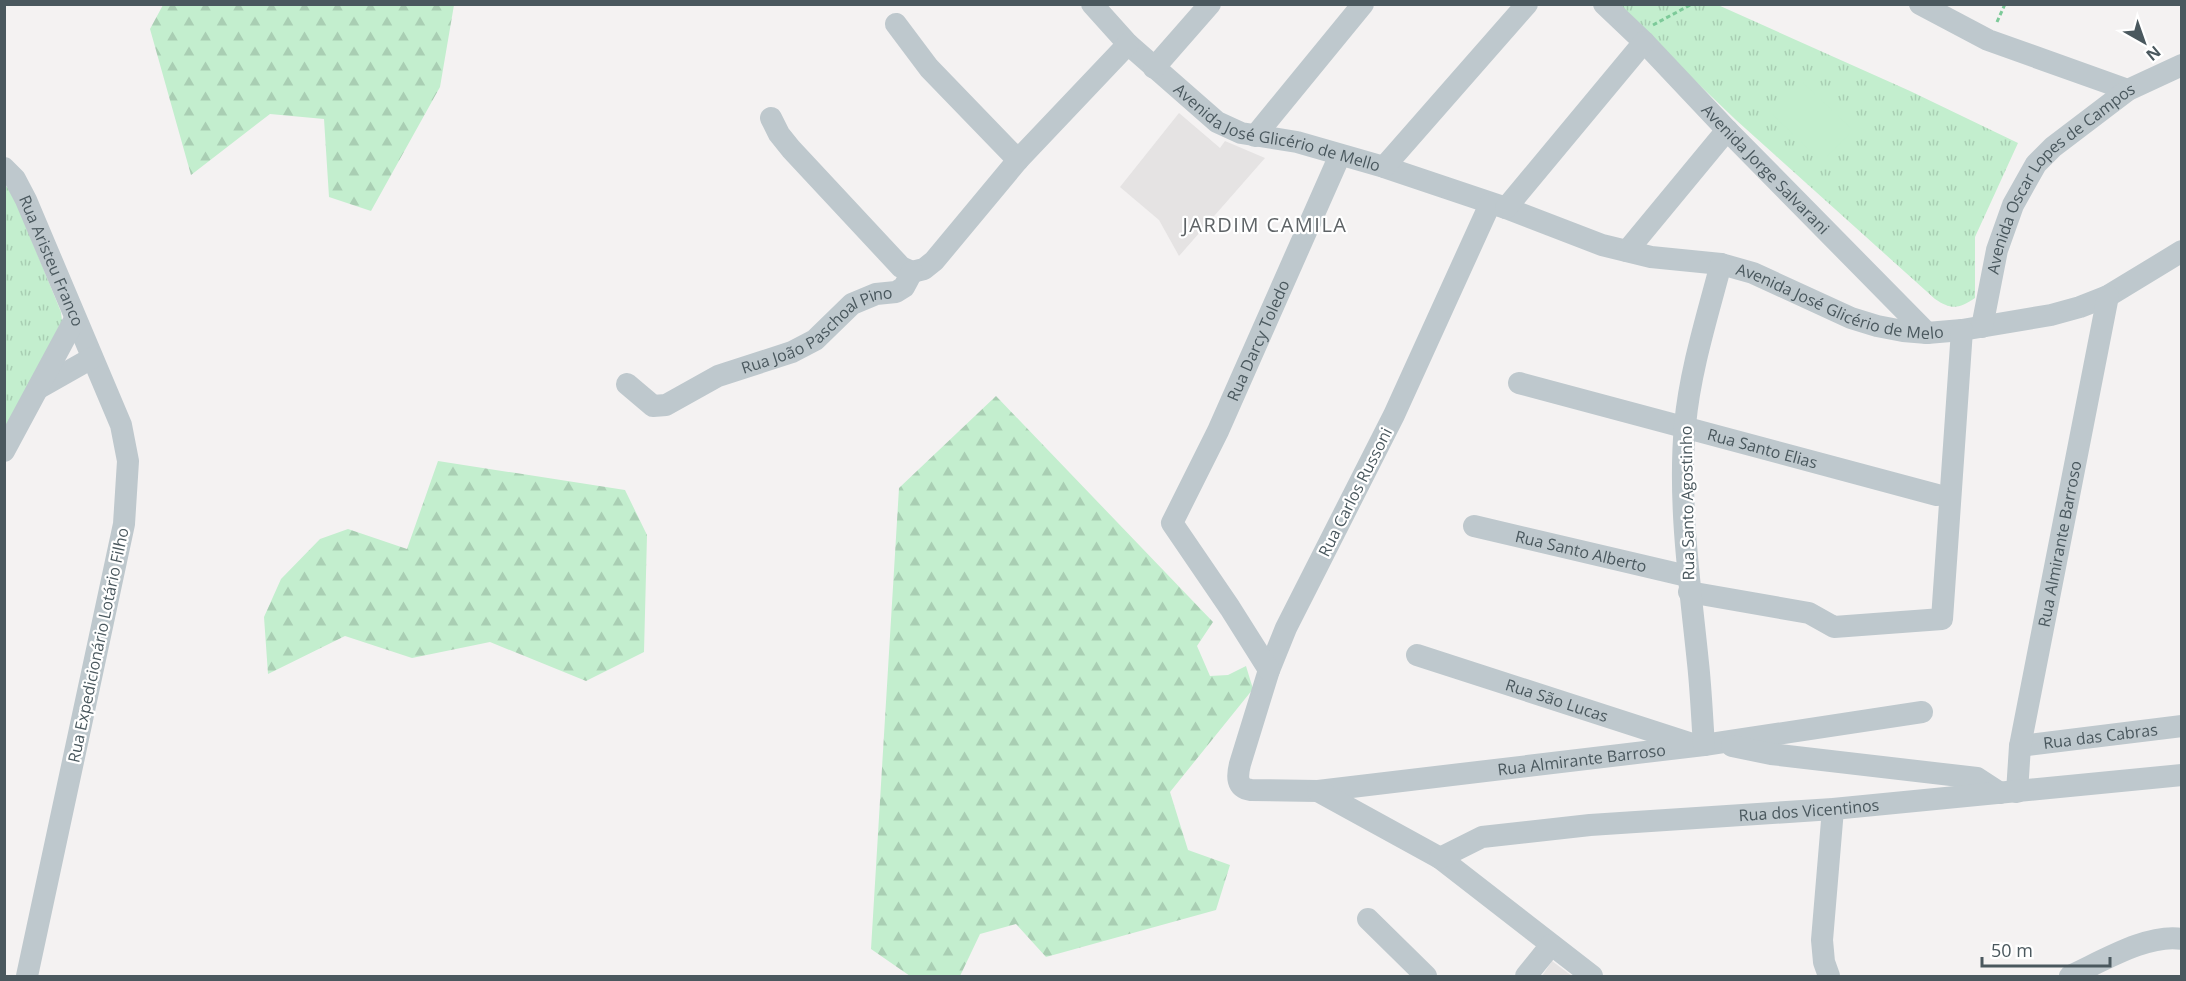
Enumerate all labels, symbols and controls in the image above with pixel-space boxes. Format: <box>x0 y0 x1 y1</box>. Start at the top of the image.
north arrow <box>2114 12 2174 72</box>
text: N <box>2142 41 2166 66</box>
street label: Avenida Oscar Lopes de Campos <box>1982 77 2138 276</box>
street label: Avenida José Glicério de Mello <box>1169 78 1383 176</box>
street label: Avenida Jorge Salvarani <box>1697 99 1834 239</box>
street label: Rua Aristeu Franco <box>14 192 89 330</box>
district label: JARDIM CAMILA <box>1180 211 1348 238</box>
street label: Avenida José Glicério de Melo <box>1734 258 1944 344</box>
street label: Rua Darcy Toledo <box>1222 276 1294 405</box>
street label: Rua João Paschoal Pino <box>738 281 893 379</box>
street label: Rua Santo Elias <box>1705 423 1820 473</box>
street label: Rua Carlos Russoni <box>1313 424 1397 560</box>
street label: Rua Santo Agostinho <box>1675 425 1699 581</box>
street label: Rua Almirante Barroso <box>2032 459 2087 629</box>
street label: Rua Expedicionário Lotário Filho <box>62 525 134 765</box>
street label: Rua Santo Alberto <box>1513 525 1649 577</box>
street label: Rua São Lucas <box>1503 673 1611 727</box>
street label: Rua das Cabras <box>2042 718 2159 754</box>
street label: Rua Almirante Barroso <box>1496 739 1667 781</box>
street label: Rua dos Vicentinos <box>1738 794 1880 826</box>
scale bar <box>1982 930 2110 968</box>
text: 50 m <box>1991 938 2033 962</box>

